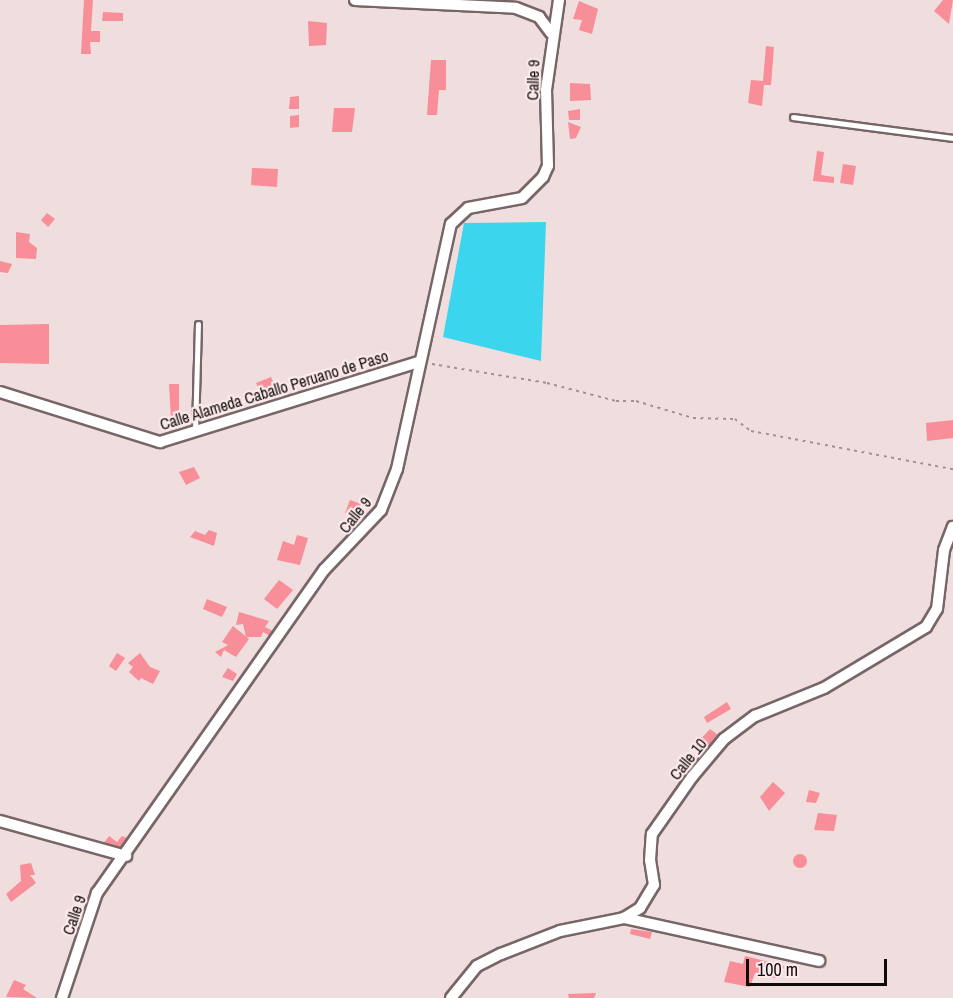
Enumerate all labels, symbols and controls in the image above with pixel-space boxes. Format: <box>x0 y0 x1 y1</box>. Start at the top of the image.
street label: Calle 9 <box>523 59 543 101</box>
street label: Calle Alameda Caballo Peruano de Paso <box>157 346 391 434</box>
street label: Calle 9 <box>335 493 375 537</box>
street label: Calle 10 <box>665 734 711 784</box>
street label: Calle 9 <box>58 893 90 937</box>
scale bar <box>749 947 890 985</box>
text: 100 m <box>757 957 798 982</box>

